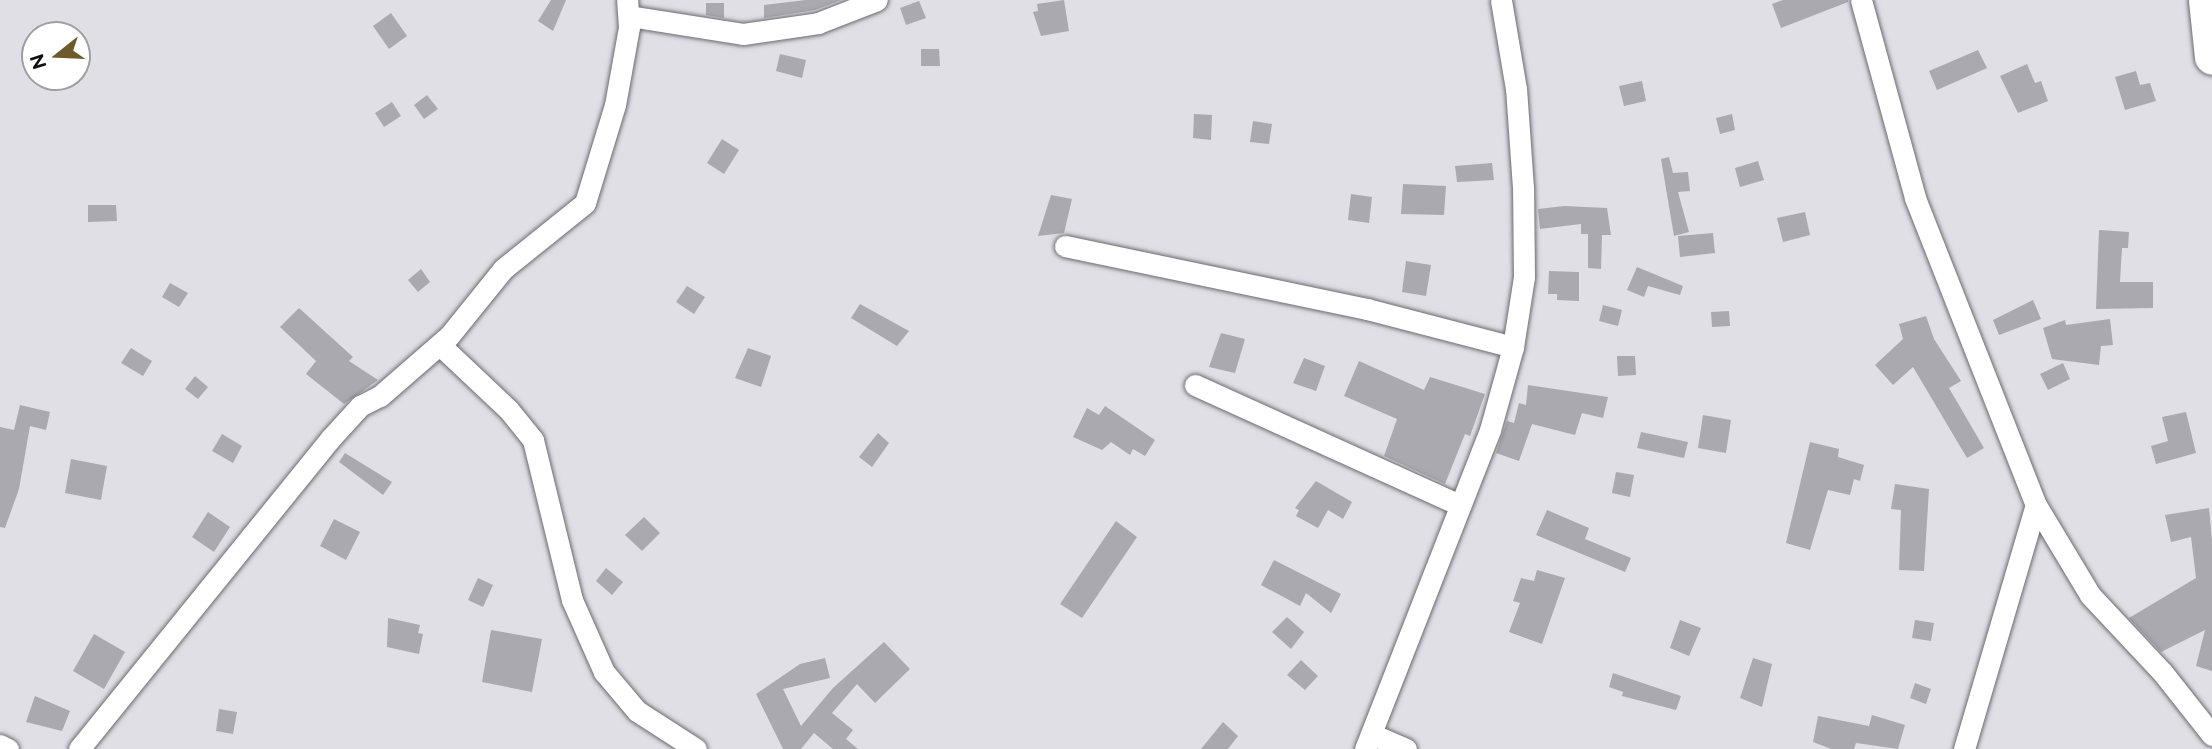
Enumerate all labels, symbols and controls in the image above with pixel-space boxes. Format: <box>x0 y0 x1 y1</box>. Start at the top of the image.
north arrow <box>21 21 91 91</box>
text: N <box>25 52 51 72</box>

